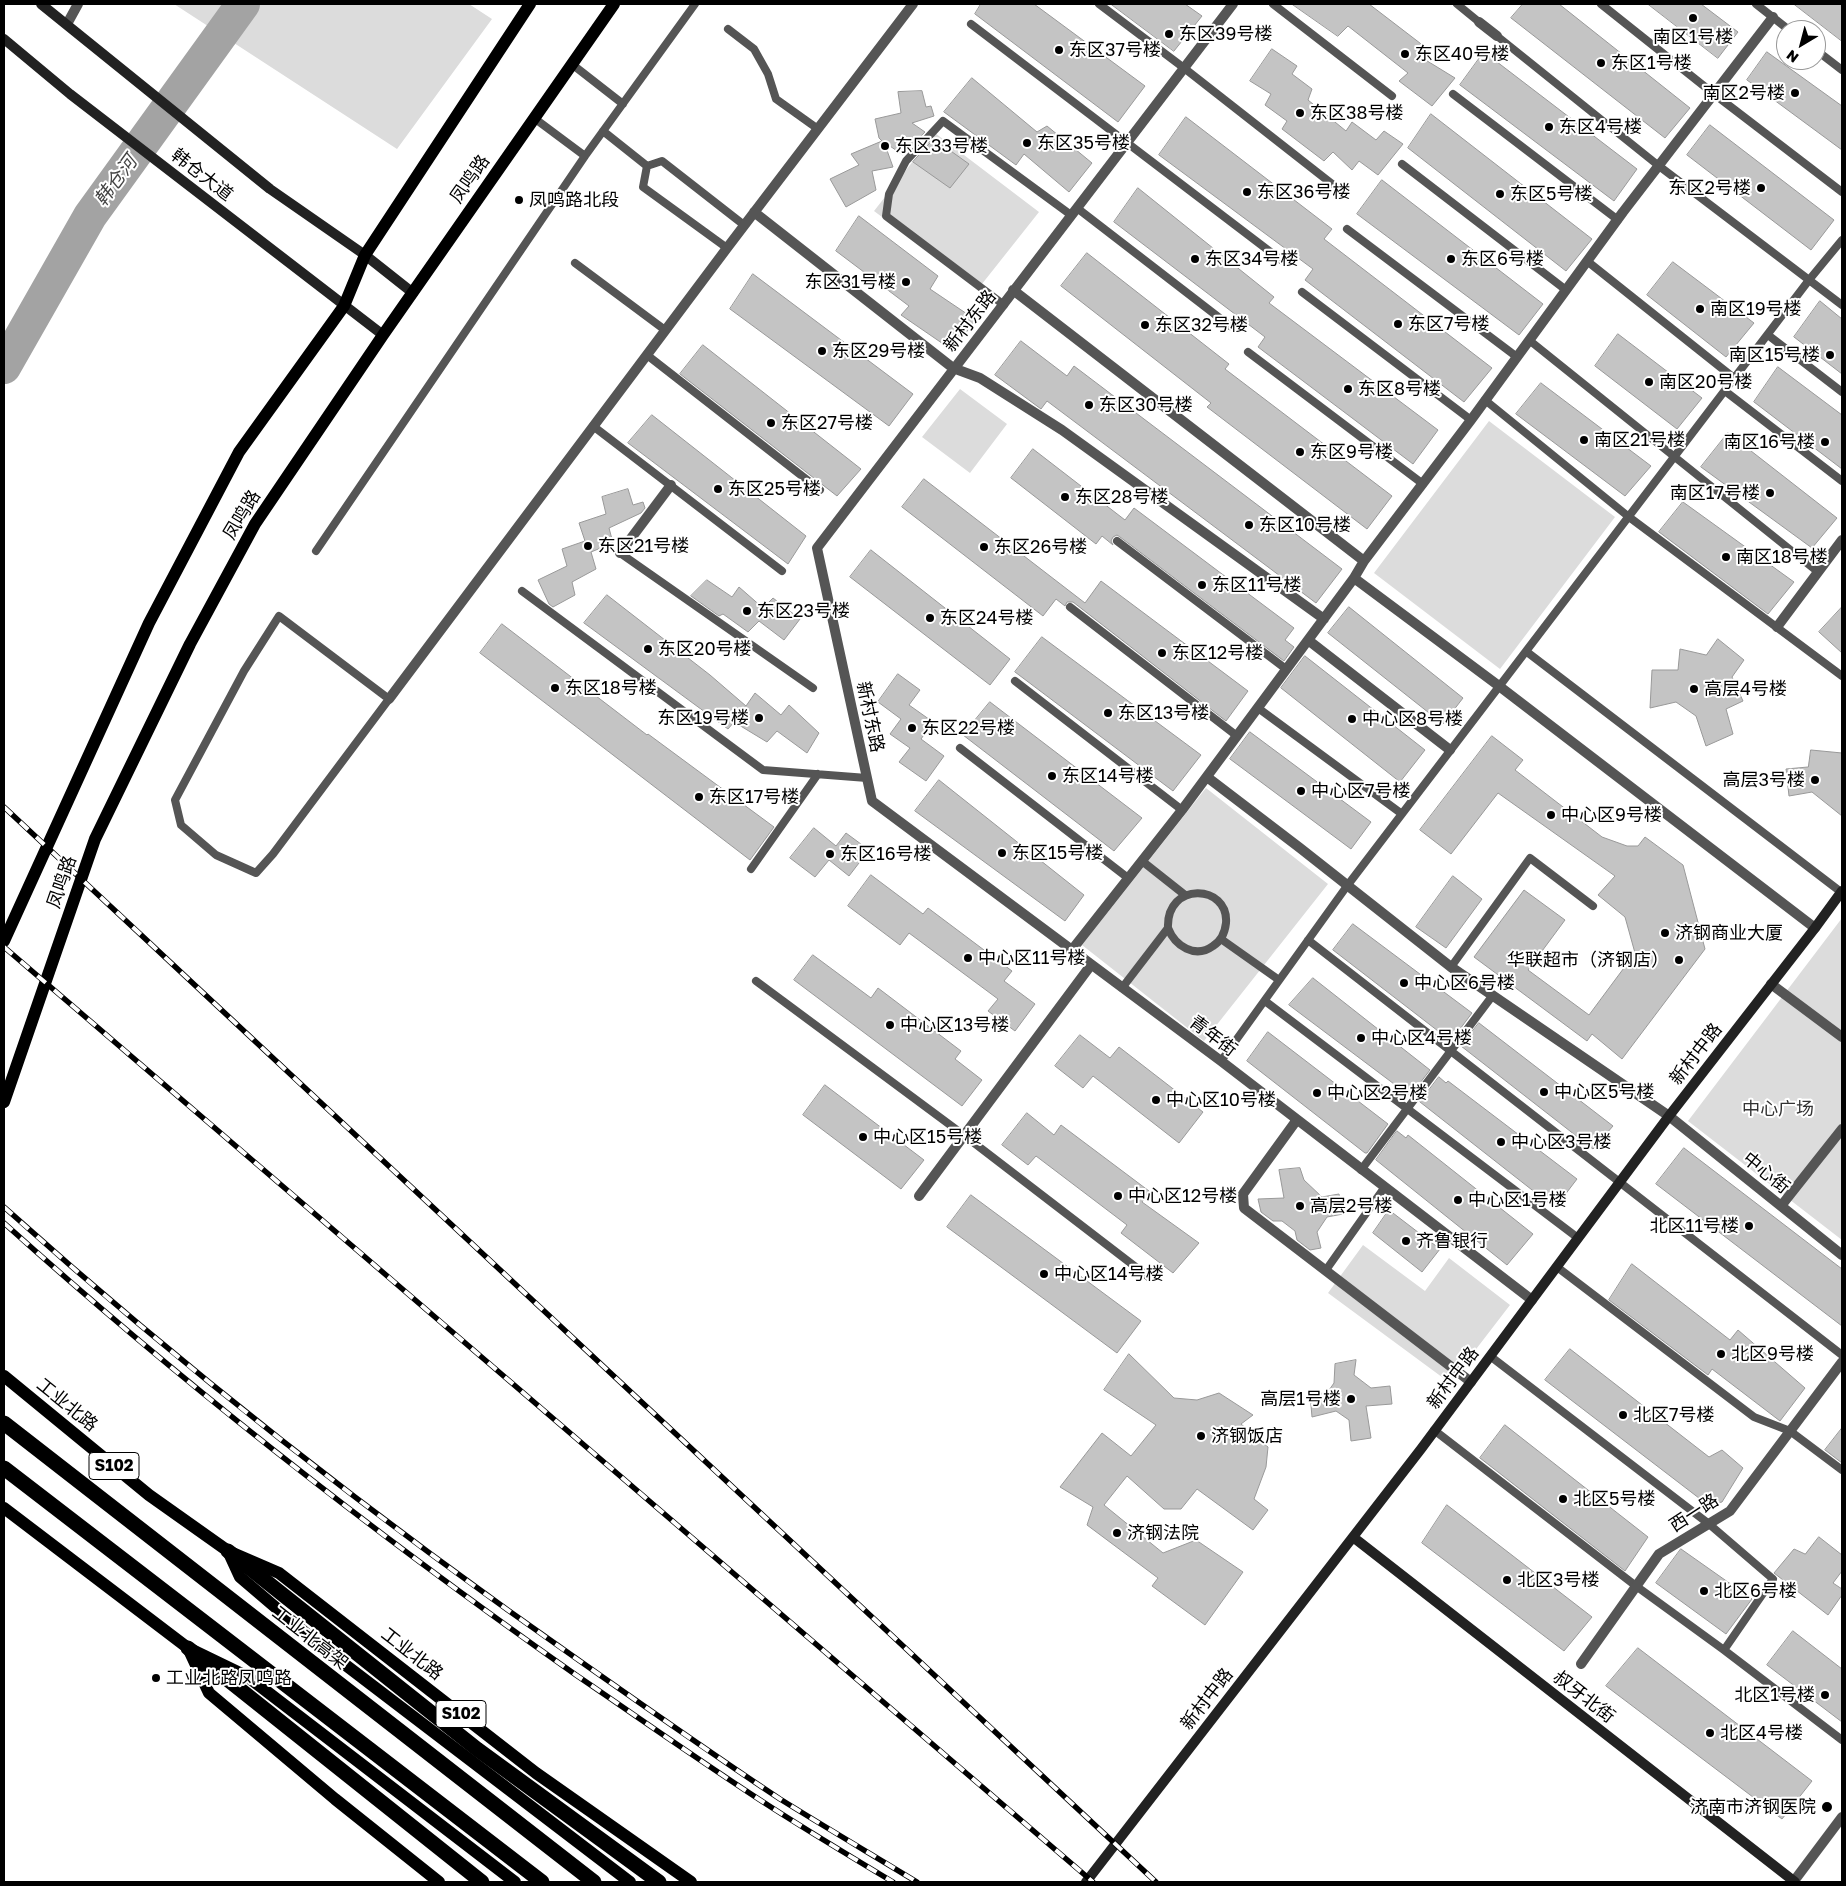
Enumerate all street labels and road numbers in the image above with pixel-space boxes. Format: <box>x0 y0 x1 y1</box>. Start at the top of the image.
street label: 韩仓大道 <box>167 144 237 206</box>
street label: 凤鸣路 <box>446 151 494 207</box>
street label: 新村东路 <box>939 286 1001 356</box>
street label: 凤鸣路 <box>219 486 265 544</box>
street label: 新村东路 <box>852 680 888 754</box>
street label: 凤鸣路 <box>43 853 81 911</box>
street label: 青年街 <box>1185 1011 1241 1061</box>
street label: 新村中路 <box>1665 1019 1727 1089</box>
street label: 中心街 <box>1738 1148 1794 1198</box>
street label: 新村中路 <box>1423 1343 1483 1413</box>
street label: 工业北路 <box>32 1374 102 1436</box>
road number: S102 <box>89 1452 139 1480</box>
street label: 西一路 <box>1665 1489 1723 1537</box>
street label: 工业北高架 <box>268 1602 352 1674</box>
street label: 工业北路 <box>377 1623 447 1685</box>
street label: 新村中路 <box>1176 1664 1238 1734</box>
street label: 叔牙北街 <box>1549 1666 1619 1728</box>
road number: S102 <box>436 1700 486 1728</box>

